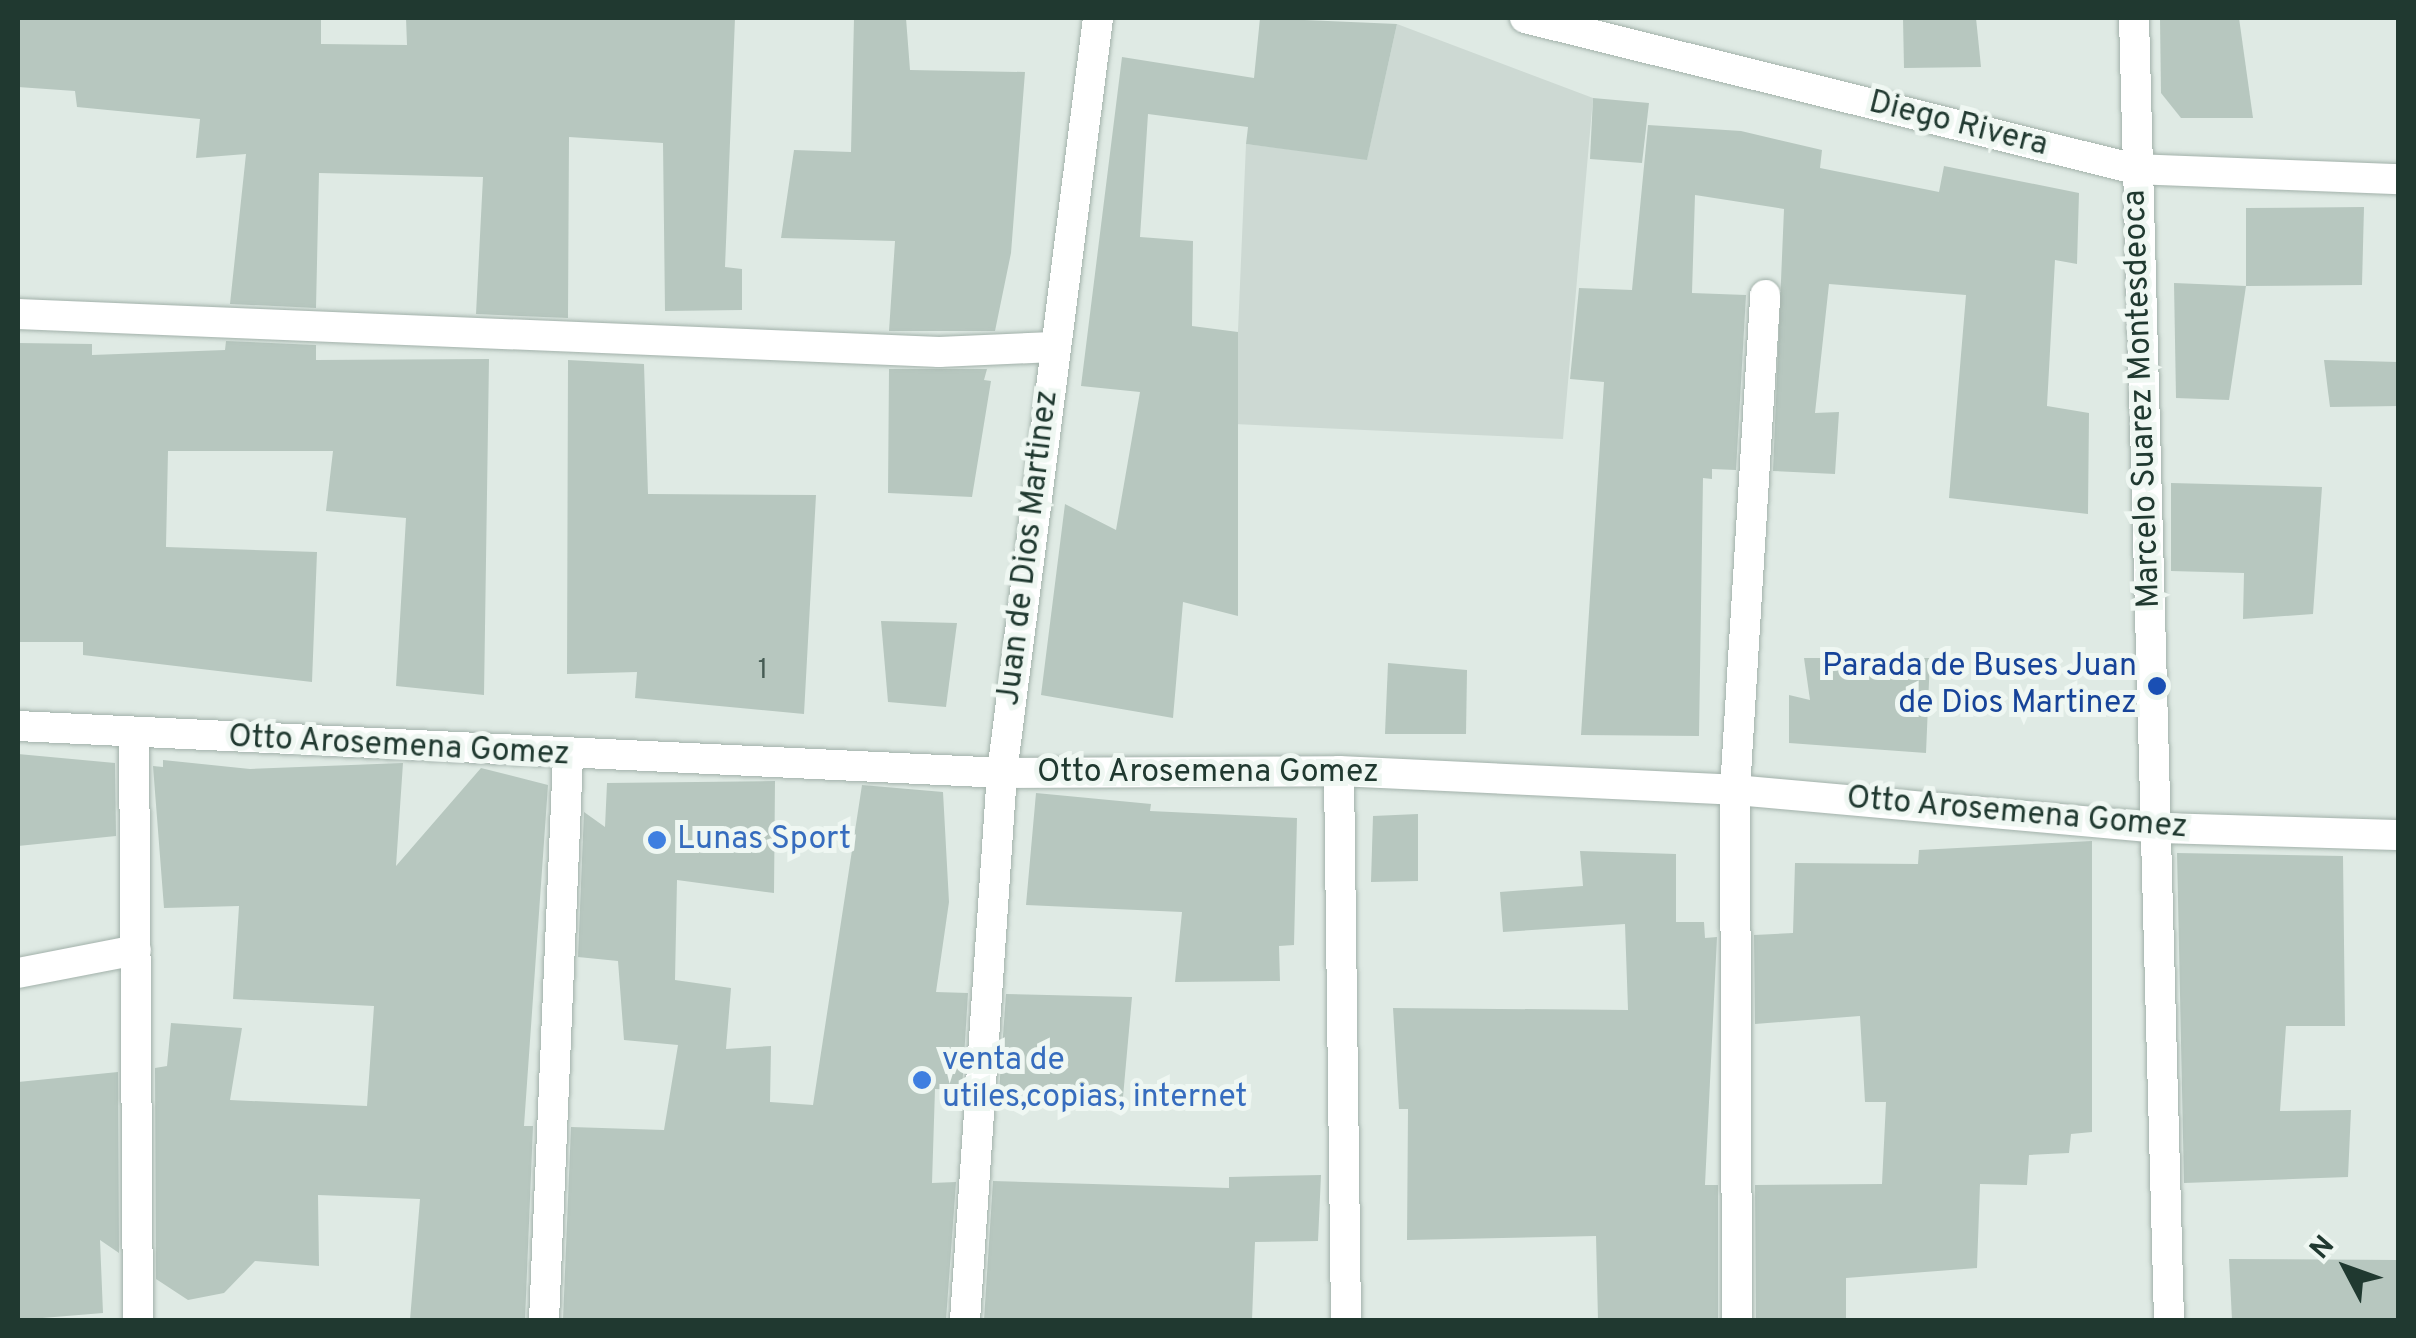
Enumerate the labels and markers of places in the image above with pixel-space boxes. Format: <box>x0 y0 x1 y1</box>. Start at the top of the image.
place label: Parada de Buses Juan de Dios Martinez <box>1822 649 2137 724</box>
marker: Parada de Buses Juan de Dios Martinez <box>2146 675 2168 697</box>
place label: Lunas Sport <box>677 821 851 859</box>
marker: Lunas Sport <box>646 829 668 851</box>
place label: venta de utiles,copias, internet <box>942 1043 1247 1118</box>
marker: venta de utiles,copias, internet <box>911 1069 933 1091</box>

